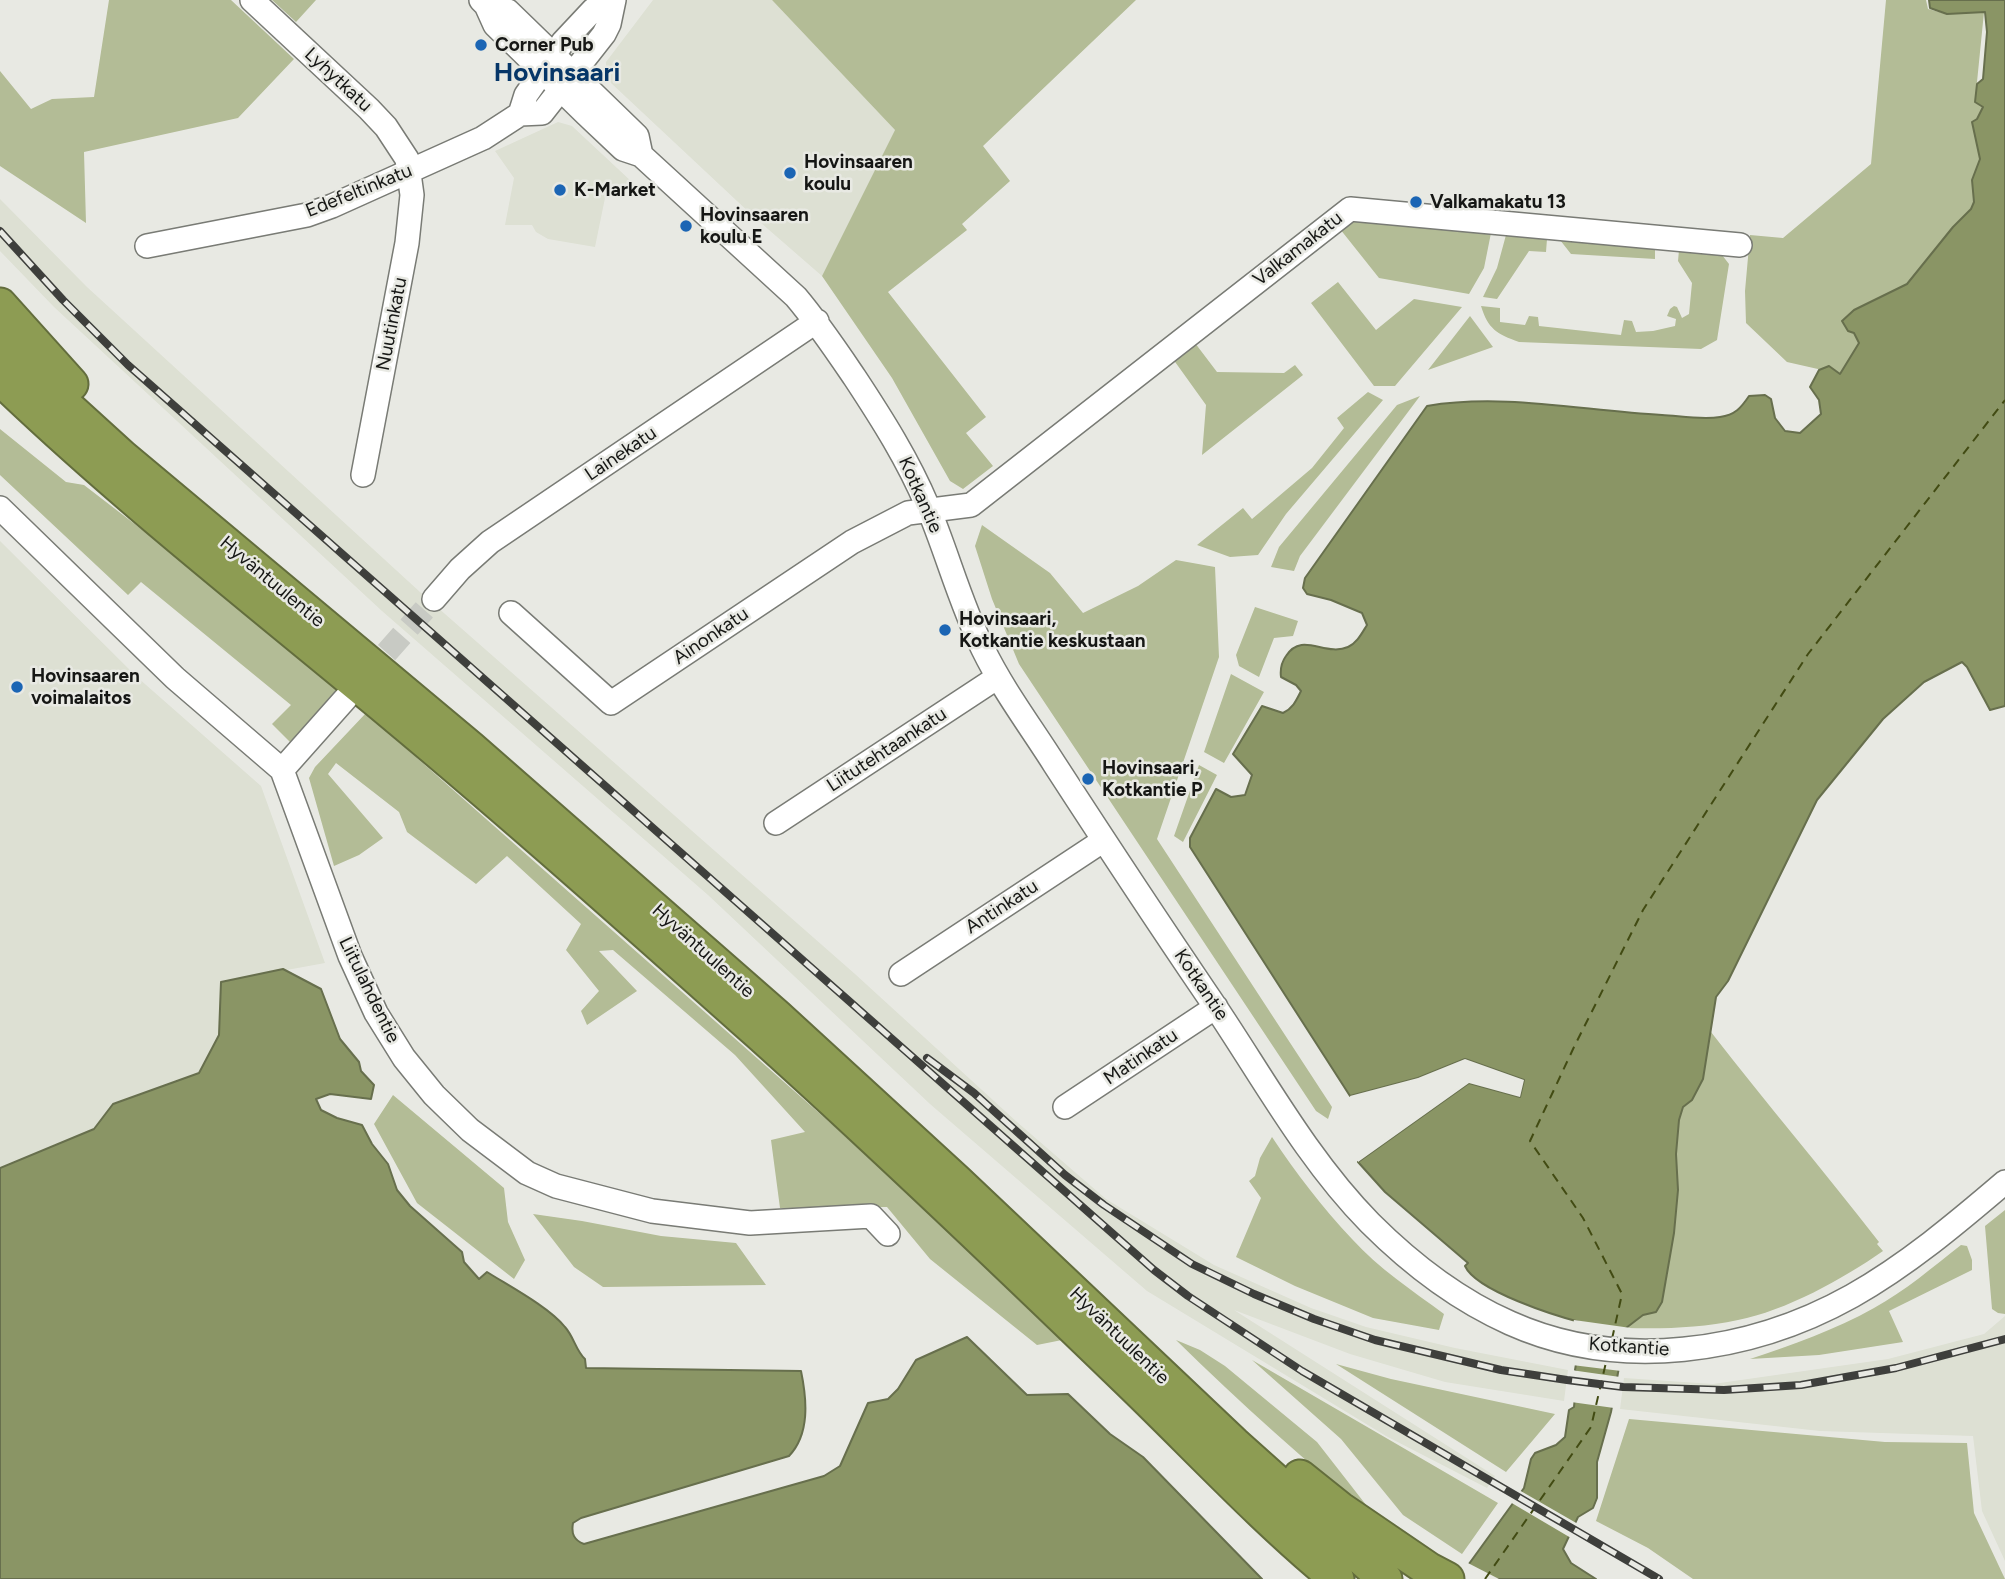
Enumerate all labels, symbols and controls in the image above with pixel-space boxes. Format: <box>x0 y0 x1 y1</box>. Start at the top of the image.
place label: Corner Pub <box>495 34 594 56</box>
marker: Corner Pub <box>473 37 489 53</box>
street label: Lyhytkatu <box>300 43 376 117</box>
district label: Hovinsaari <box>494 57 620 89</box>
place label: Hovinsaaren koulu <box>804 151 913 195</box>
street label: Edefeltinkatu <box>302 159 416 223</box>
marker: Hovinsaaren koulu <box>782 165 798 181</box>
place label: K-Market <box>574 179 656 201</box>
marker: K-Market <box>552 182 568 198</box>
place label: Valkamakatu 13 <box>1430 191 1566 213</box>
marker: Valkamakatu 13 <box>1408 194 1424 210</box>
place label: Hovinsaaren koulu E <box>700 204 809 248</box>
street label: Valkamakatu <box>1249 207 1347 291</box>
marker: Hovinsaaren koulu E <box>678 218 694 234</box>
street label: Nuutinkatu <box>372 275 412 373</box>
street label: Lainekatu <box>581 422 661 486</box>
street label: Kotkantie <box>893 453 947 537</box>
street label: Hyväntuulentie <box>215 532 329 632</box>
street label: Ainonkatu <box>669 603 753 669</box>
place label: Hovinsaari, Kotkantie keskustaan <box>959 608 1146 652</box>
marker: Hovinsaari, Kotkantie keskustaan <box>937 622 953 638</box>
place label: Hovinsaaren voimalaitos <box>31 665 140 709</box>
marker: Hovinsaaren voimalaitos <box>9 679 25 695</box>
street label: Liitutehtaankatu <box>823 703 951 797</box>
place label: Hovinsaari, Kotkantie P <box>1102 757 1203 801</box>
marker: Hovinsaari, Kotkantie P <box>1080 771 1096 787</box>
street label: Antinkatu <box>961 875 1043 939</box>
street label: Hyväntuulentie <box>647 899 759 1003</box>
street label: Liitulahdentie <box>334 933 404 1047</box>
street label: Kotkantie <box>1169 945 1233 1025</box>
street label: Matinkatu <box>1100 1024 1182 1090</box>
street label: Hyväntuulentie <box>1064 1283 1174 1389</box>
street label: Kotkantie <box>1588 1333 1670 1361</box>

